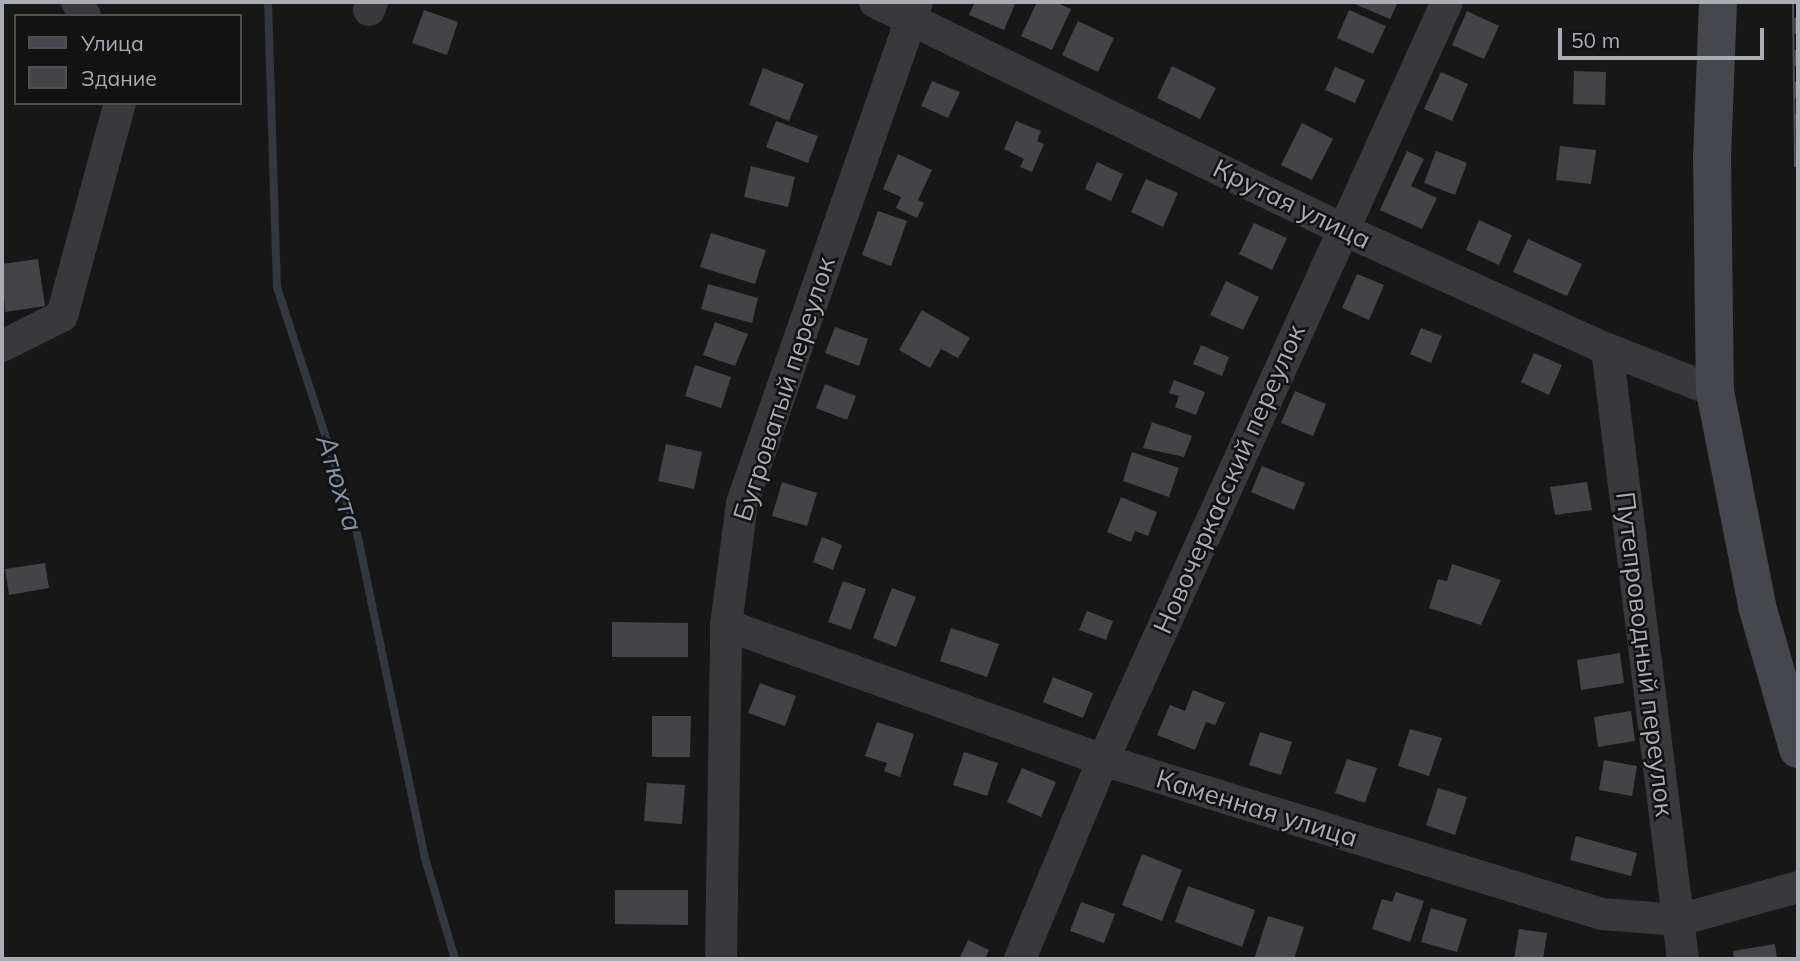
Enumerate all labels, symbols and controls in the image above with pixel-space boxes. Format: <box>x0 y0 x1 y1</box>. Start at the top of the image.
legend <box>14 14 242 105</box>
scale bar <box>1562 14 1769 58</box>
text: 50 m <box>1571 27 1620 53</box>
text: Улица <box>81 30 144 56</box>
text: Здание <box>81 65 157 91</box>
street label: Крутая улица <box>1208 152 1376 256</box>
street label: Бугроватый переулок <box>727 253 841 525</box>
street label: Новочеркасский переулок <box>1147 320 1311 638</box>
water label: Атюхта <box>309 431 371 535</box>
street label: Путепроводный переулок <box>1610 490 1680 818</box>
street label: Каменная улица <box>1153 763 1361 853</box>

